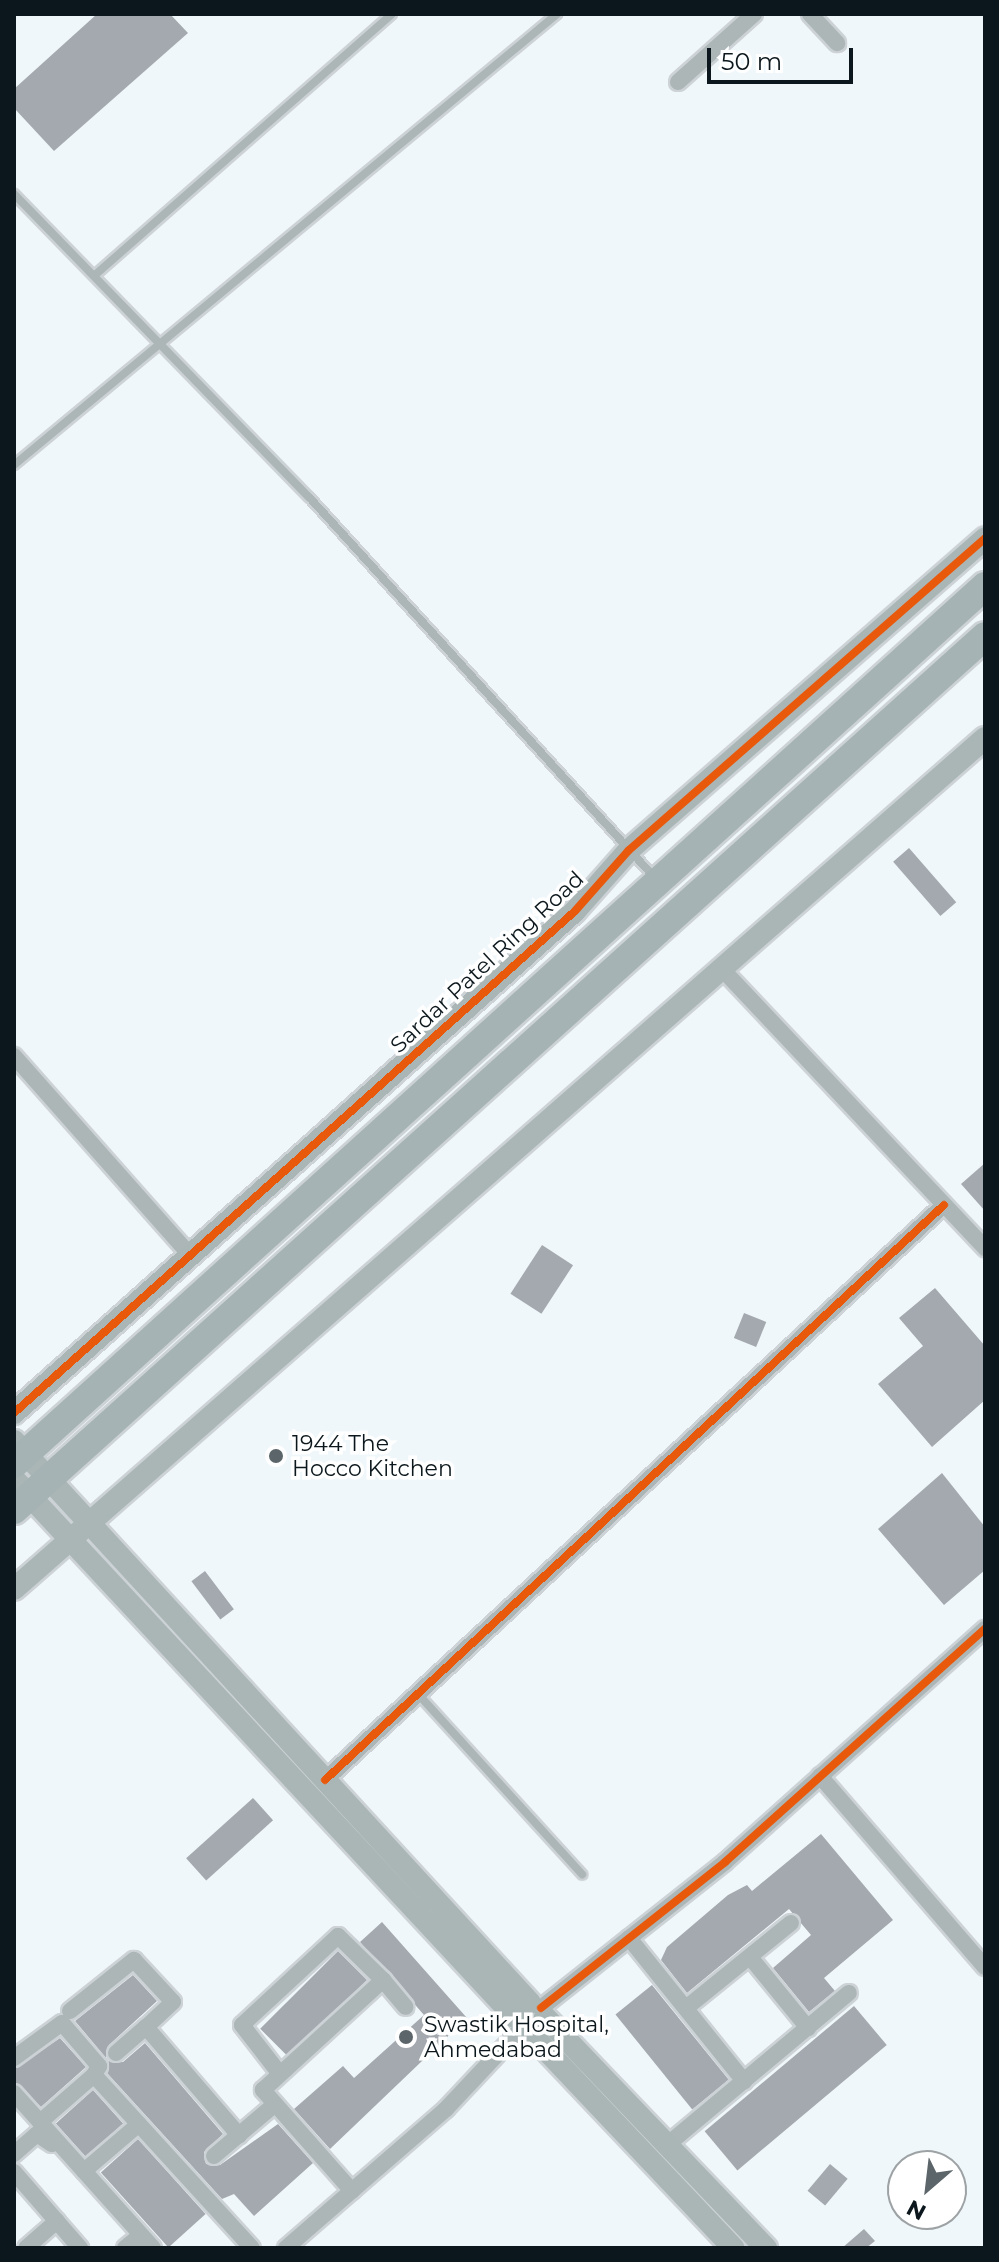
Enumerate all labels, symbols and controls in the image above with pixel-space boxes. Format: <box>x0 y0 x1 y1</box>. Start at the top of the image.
scale bar <box>711 32 857 82</box>
text: 50 m <box>721 47 782 76</box>
street label: Sardar Patel Ring Road <box>385 866 589 1058</box>
place label: 1944 The Hocco Kitchen <box>292 1430 453 1482</box>
marker: 1944 The Hocco Kitchen <box>267 1447 285 1465</box>
place label: Swastik Hospital, Ahmedabad <box>424 2011 609 2062</box>
marker: Swastik Hospital, Ahmedabad <box>395 2026 417 2048</box>
north arrow <box>887 2150 967 2230</box>
text: N <box>902 2194 931 2226</box>

